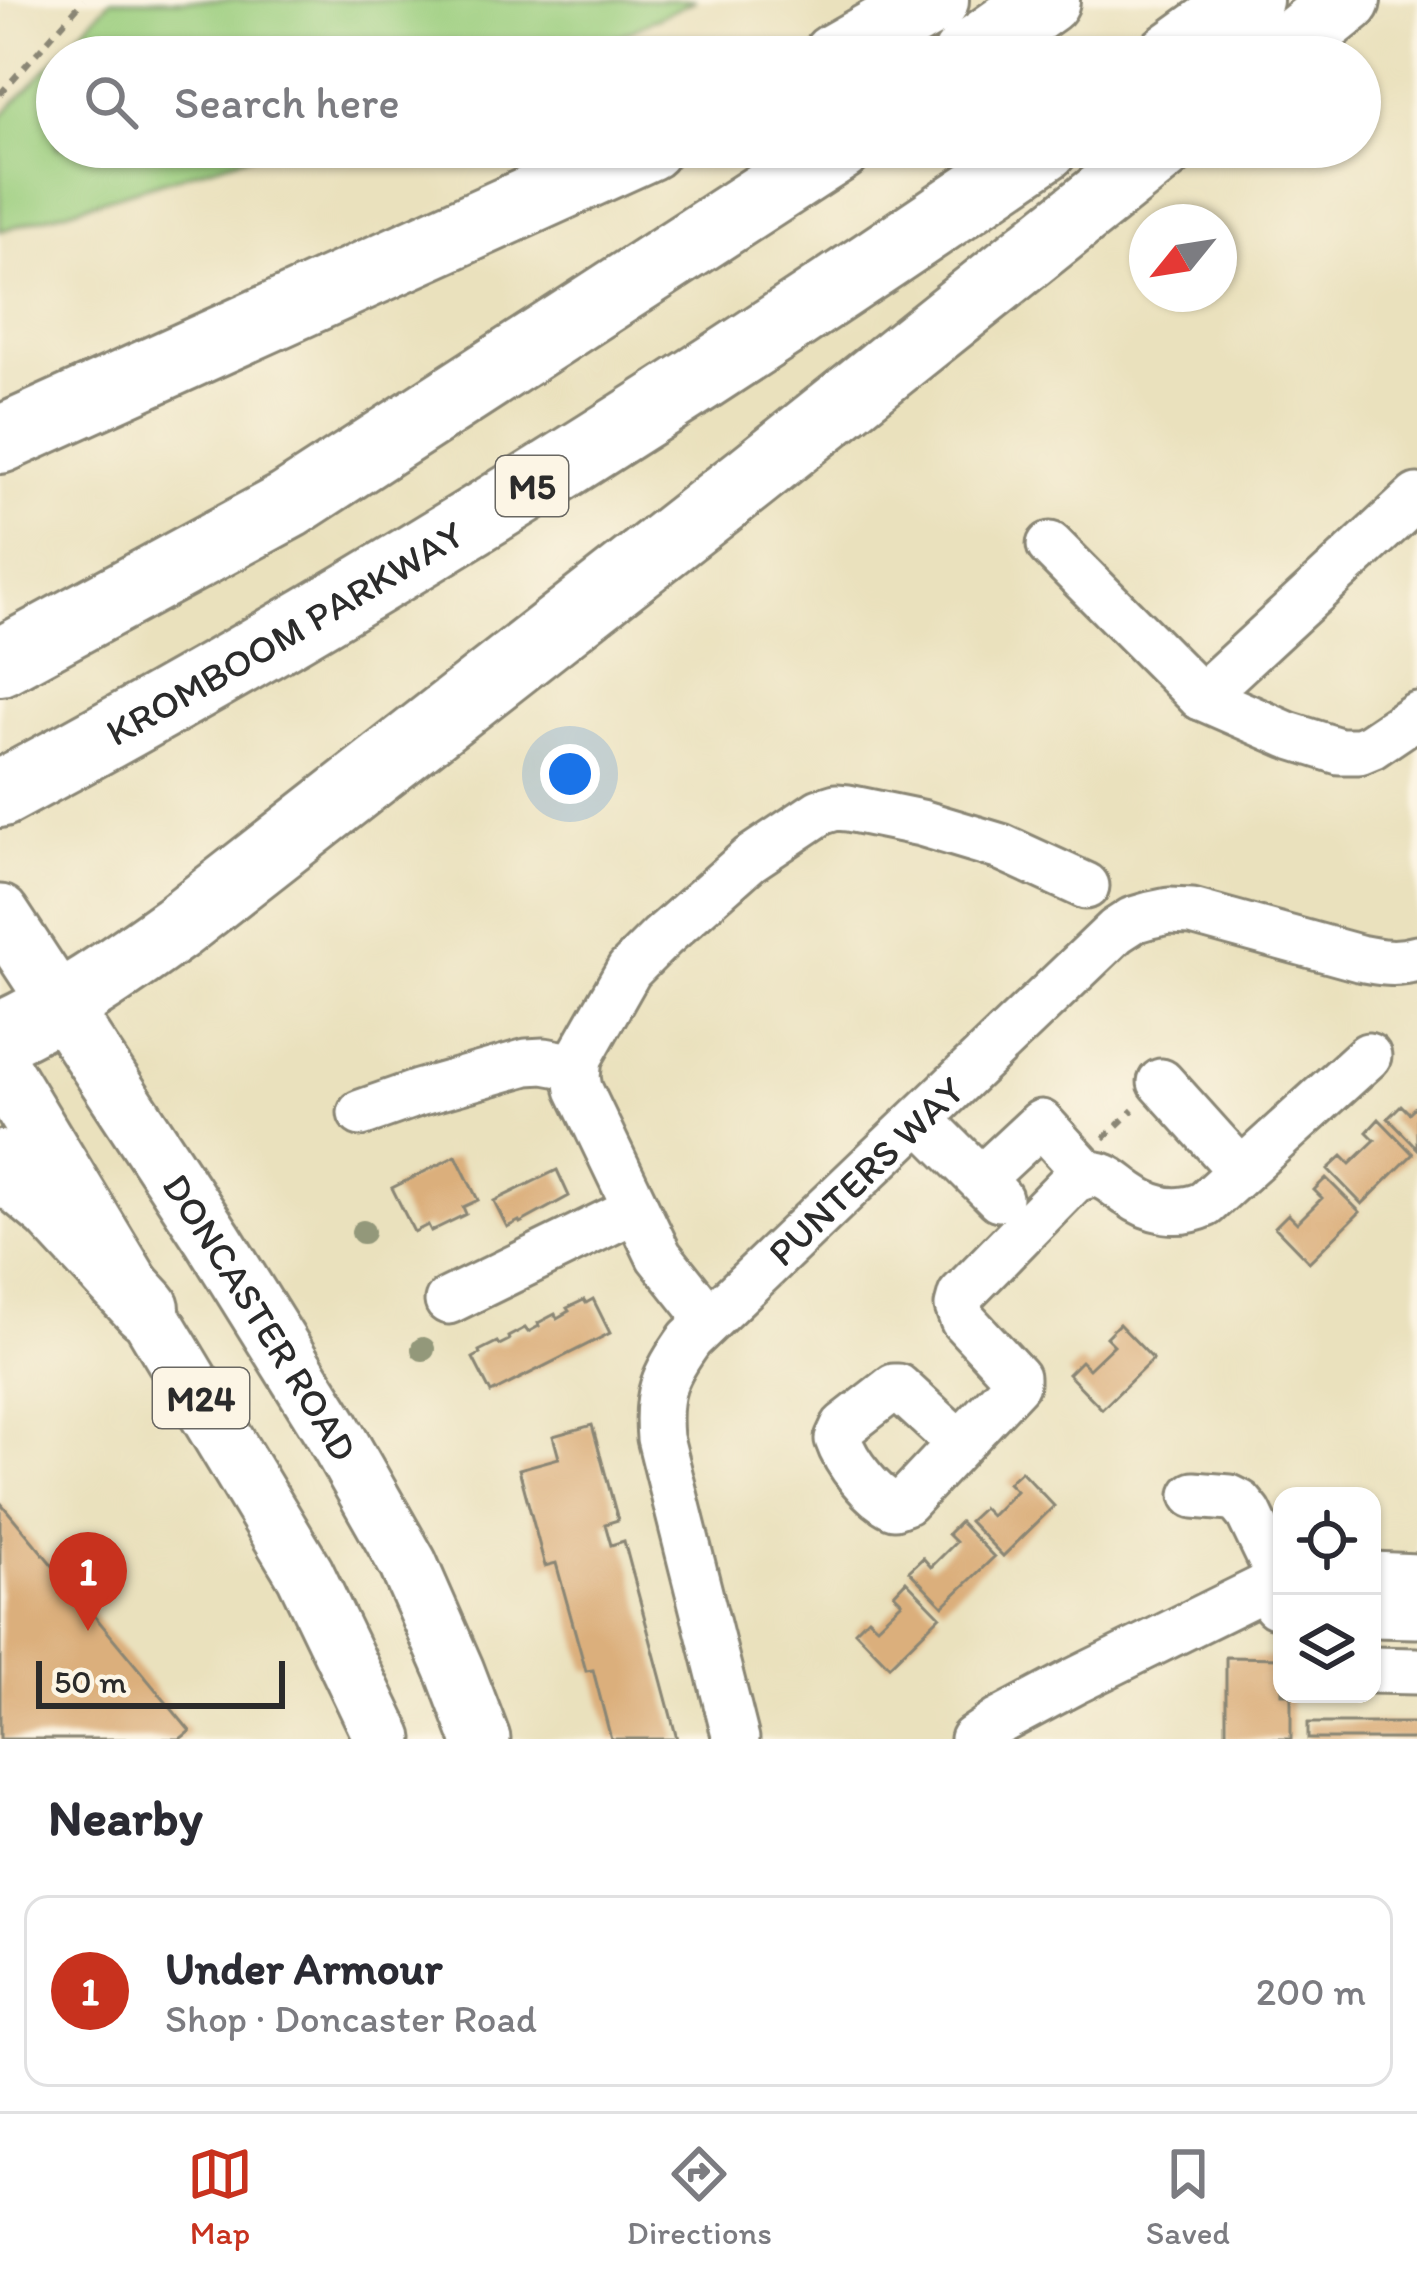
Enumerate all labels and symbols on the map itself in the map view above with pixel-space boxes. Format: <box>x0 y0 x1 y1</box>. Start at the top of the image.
north arrow <box>1129 204 1237 312</box>
road number: M5 <box>496 456 568 516</box>
street label: KROMBOOM PARKWAY <box>98 510 472 756</box>
your location <box>540 744 600 804</box>
street label: PUNTERS WAY <box>758 1067 973 1276</box>
street label: DONCASTER ROAD <box>153 1165 368 1469</box>
road number: M24 <box>153 1368 249 1428</box>
pin: 1 <box>49 1532 127 1631</box>
scale bar <box>36 1655 285 1708</box>

